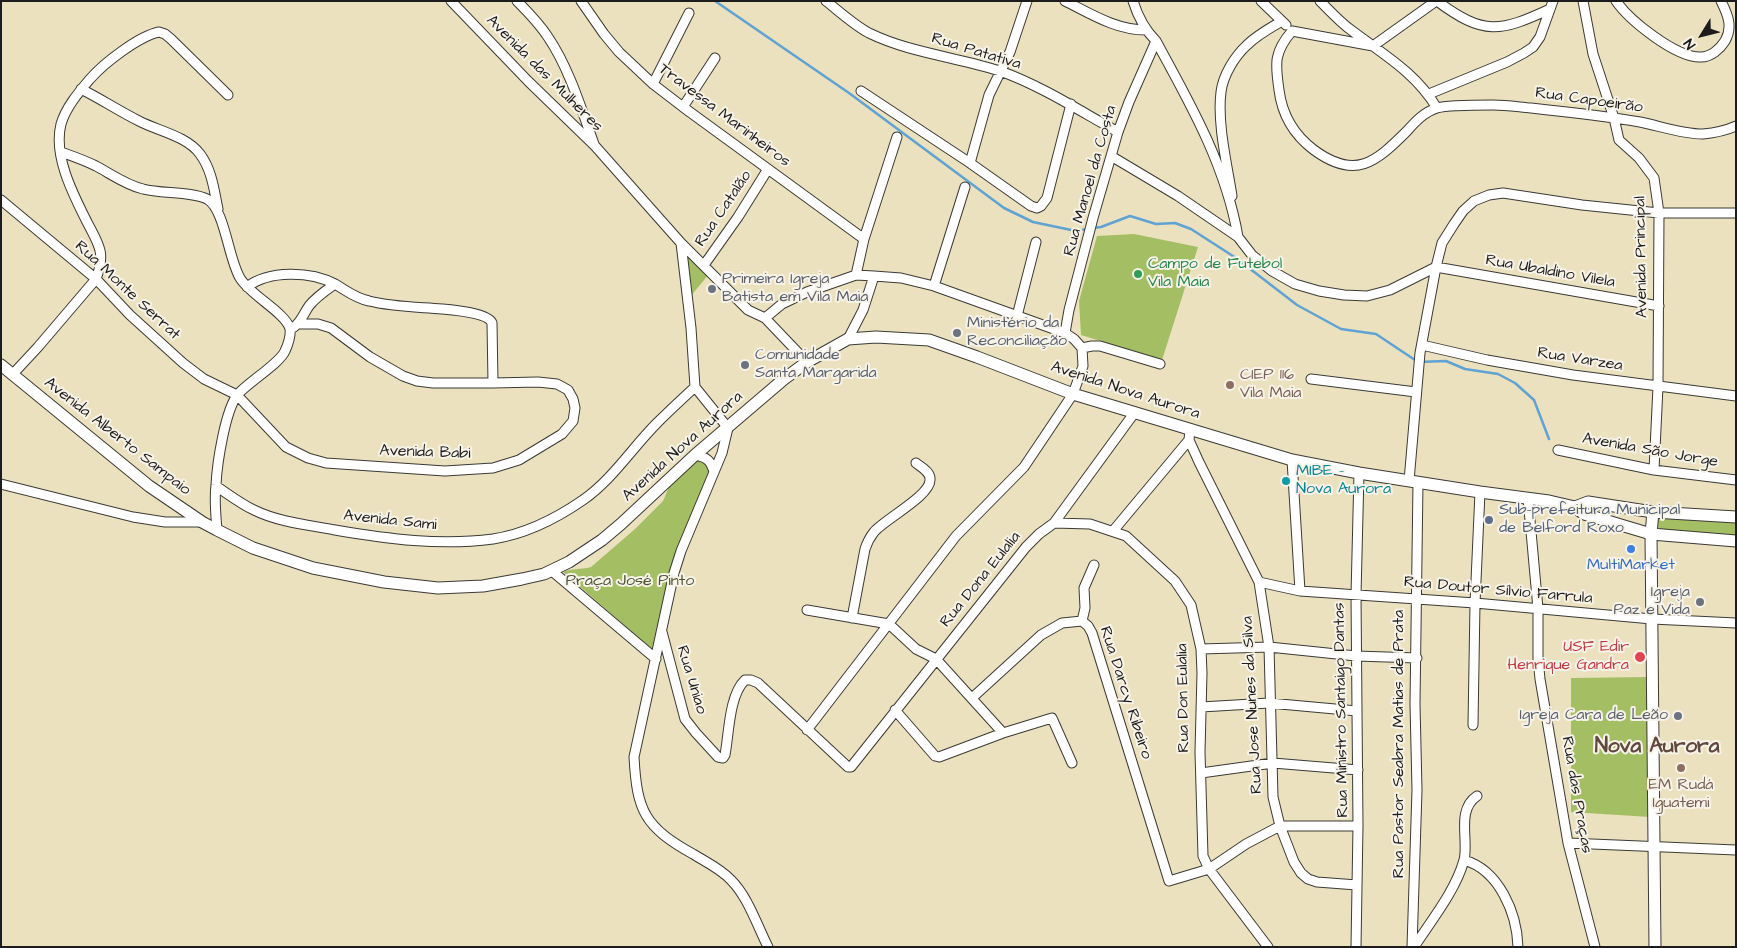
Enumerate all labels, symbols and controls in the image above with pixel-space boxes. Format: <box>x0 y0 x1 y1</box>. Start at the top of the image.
north arrow <box>1677 10 1727 60</box>
street label: Avenida das Mulheres <box>482 12 606 136</box>
street label: Rua Patativa <box>929 29 1023 75</box>
text: N <box>1679 34 1701 53</box>
street label: Travessa Marinheiros <box>654 60 794 172</box>
street label: Rua Capoeirão <box>1534 84 1644 118</box>
street label: Rua Manoel da Costa <box>1060 103 1122 259</box>
street label: Rua Catalão <box>691 167 757 251</box>
street label: Avenida Principal <box>1631 196 1653 318</box>
street label: Rua Monte Serrat <box>70 237 184 345</box>
street label: Rua Ubaldino Vilela <box>1484 251 1616 293</box>
place label: Campo de Futebol Vila Maia <box>1148 255 1282 293</box>
marker: Campo de Futebol Vila Maia <box>1132 268 1144 280</box>
place label: Primeira Igreja Batista em Vila Maia <box>722 270 868 308</box>
marker: Primeira Igreja Batista em Vila Maia <box>706 283 718 295</box>
place label: Ministério da Reconciliação <box>967 314 1067 352</box>
marker: Ministério da Reconciliação <box>951 327 963 339</box>
street label: Rua Varzea <box>1536 344 1624 376</box>
place label: Comunidade Santa Margarida <box>755 346 877 384</box>
street label: Avenida Nova Aurora <box>1048 358 1202 424</box>
marker: Comunidade Santa Margarida <box>739 359 751 371</box>
place label: CIEP 116 Vila Maia <box>1240 366 1301 404</box>
street label: Avenida Alberto Sampaio <box>40 374 194 500</box>
marker: CIEP 116 Vila Maia <box>1224 379 1236 391</box>
street label: Avenida Nova Aurora <box>619 388 747 506</box>
street label: Avenida São Jorge <box>1581 430 1719 472</box>
street label: Avenida Babi <box>379 442 471 464</box>
place label: MIBE - Nova Aurora <box>1296 462 1391 500</box>
marker: MIBE - Nova Aurora <box>1280 475 1292 487</box>
place label: Sub-prefeitura Municipal de Belford Roxo <box>1499 501 1680 539</box>
street label: Avenida Sami <box>342 507 438 535</box>
marker: Sub-prefeitura Municipal de Belford Roxo <box>1483 514 1495 526</box>
street label: Rua Dona Eulalia <box>937 528 1025 632</box>
marker: MultiMarket <box>1625 543 1637 555</box>
place label: MultiMarket <box>1587 556 1675 576</box>
park label: Praça José Pinto <box>566 572 694 592</box>
street label: Rua Doutor Sílvio Farrula <box>1403 573 1593 609</box>
place label: Igreja Paz e Vida <box>1613 583 1690 621</box>
marker: Igreja Paz e Vida <box>1694 596 1706 608</box>
street label: Rua Ministro Santaigo Dantas <box>1331 602 1353 818</box>
street label: Rua Pastor Seabra Matias de Prata <box>1390 610 1410 878</box>
street label: Rua Jose Nunes da Silva <box>1239 615 1267 795</box>
street label: Rua Darcy Ribeiro <box>1094 624 1156 762</box>
place label: USF Edir Henrique Gandra <box>1508 638 1629 676</box>
street label: Rua Uniao <box>671 643 711 717</box>
street label: Rua Don Eulalia <box>1173 643 1195 753</box>
marker: USF Edir Henrique Gandra <box>1633 650 1647 664</box>
place label: Igreja Cara de Leão <box>1519 706 1668 726</box>
marker: Igreja Cara de Leão <box>1672 710 1684 722</box>
street label: Rua das Praças <box>1556 735 1596 855</box>
district label: Nova Aurora <box>1595 735 1719 761</box>
marker: EM Rudá Iguatemi <box>1675 762 1687 774</box>
place label: EM Rudá Iguatemi <box>1649 776 1713 814</box>

